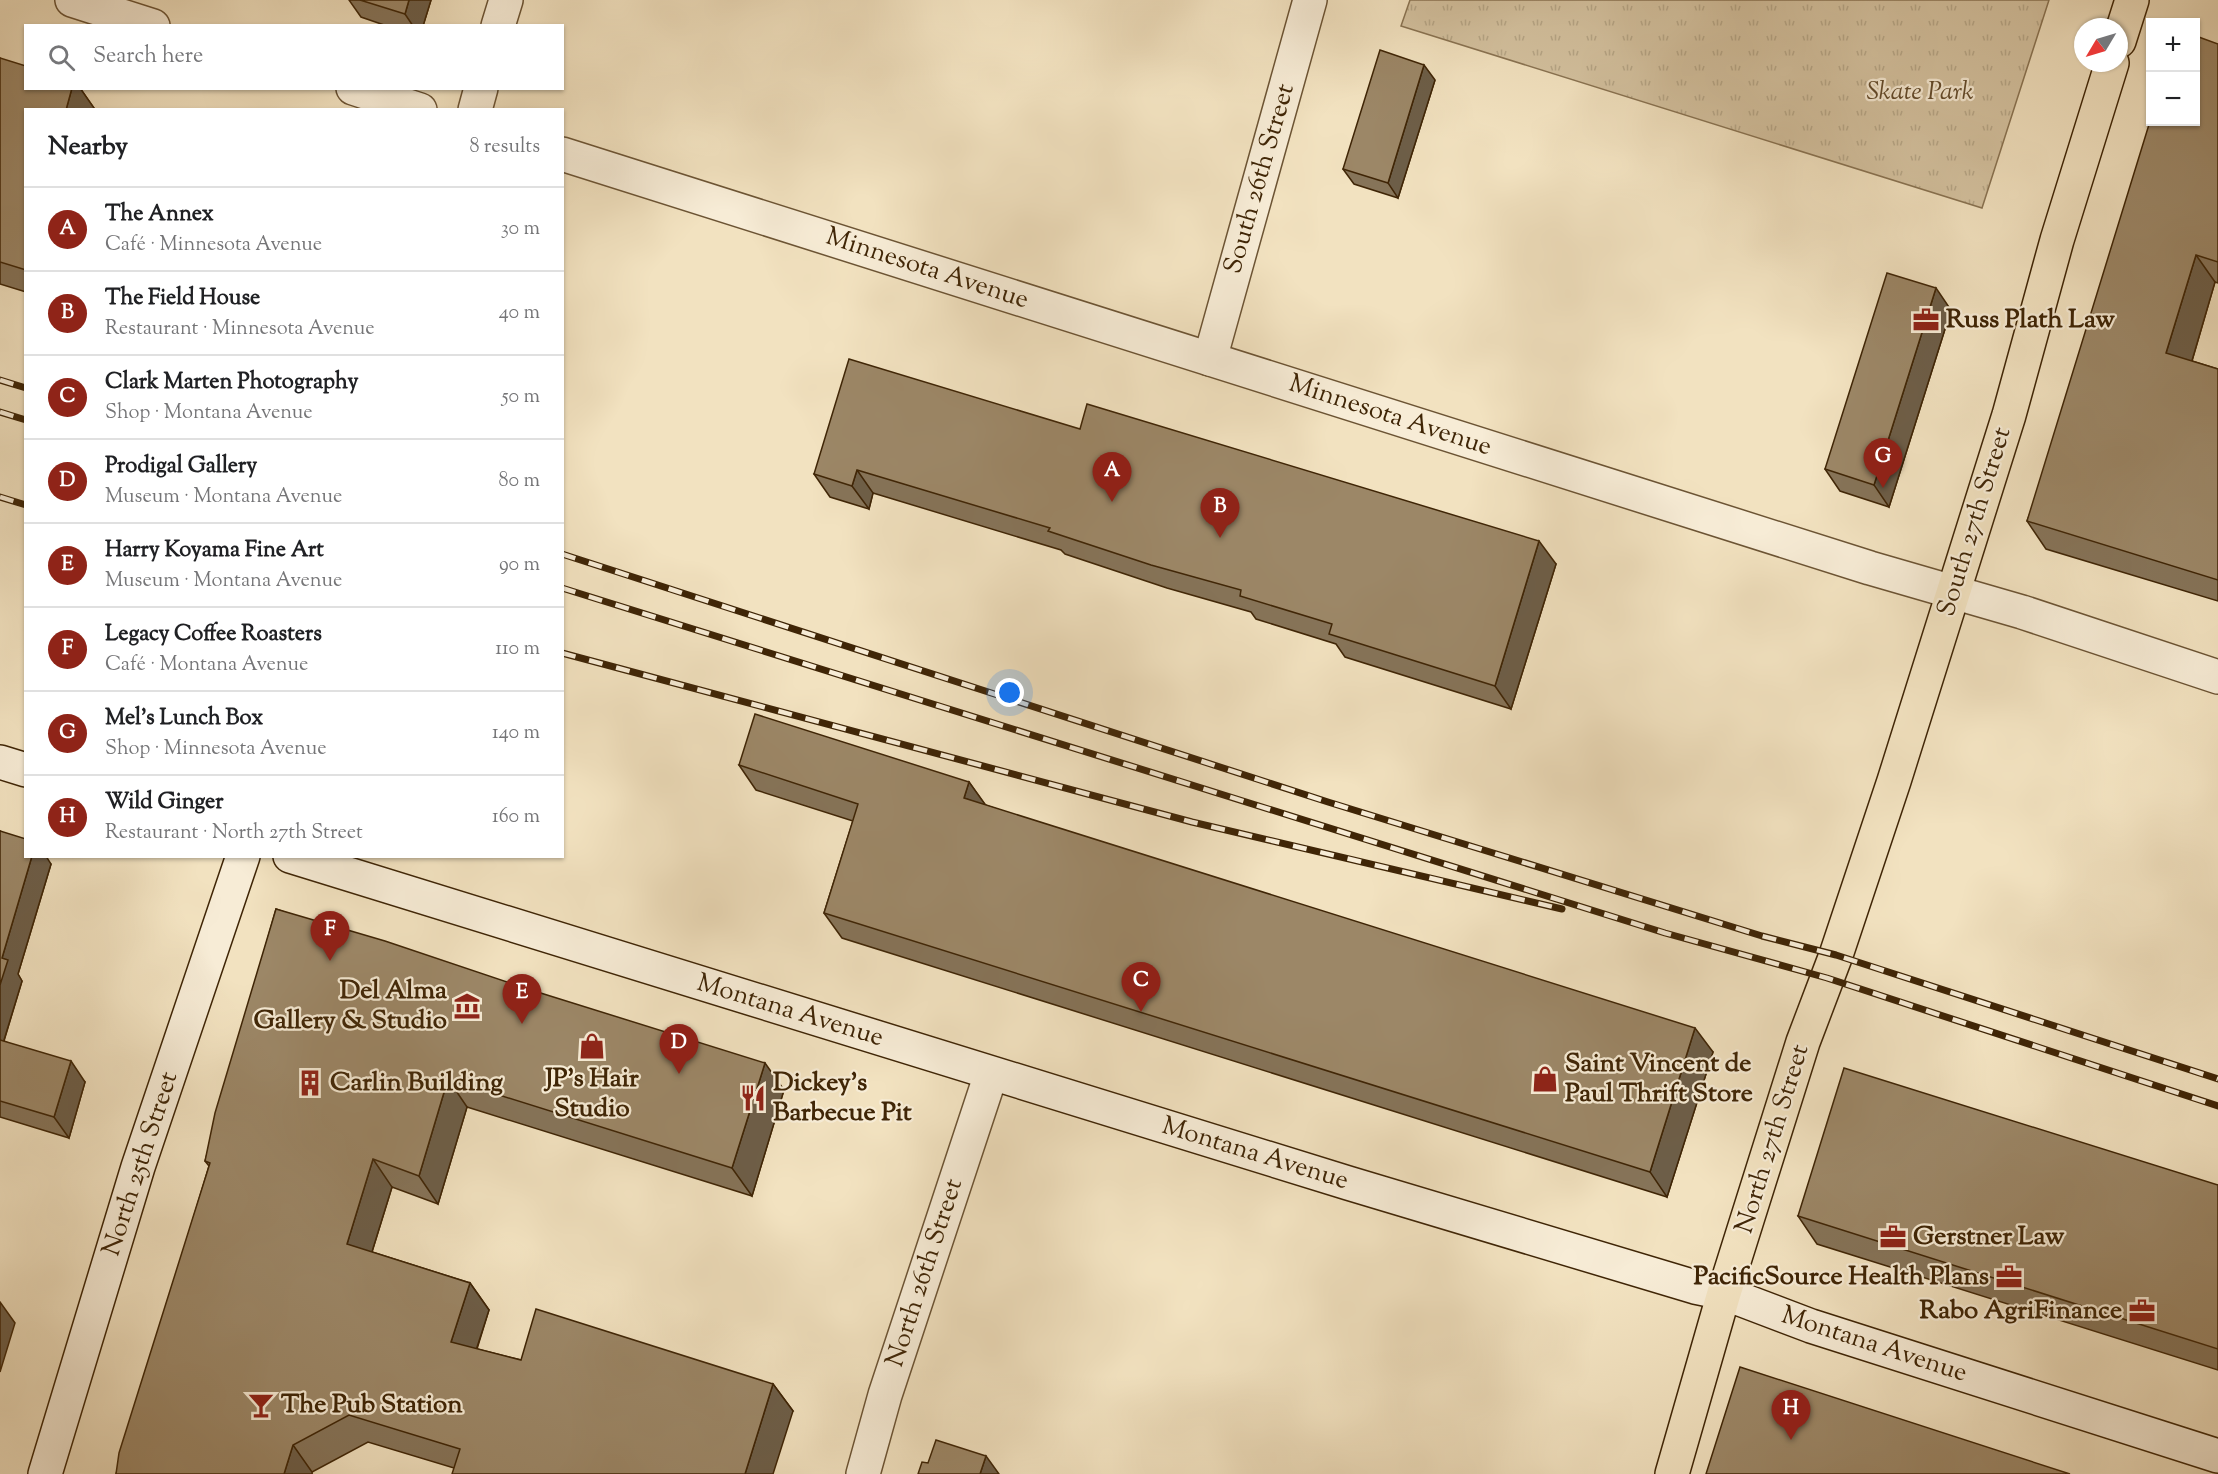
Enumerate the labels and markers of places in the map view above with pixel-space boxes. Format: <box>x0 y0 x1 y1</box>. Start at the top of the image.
place label: Russ Plath Law <box>1946 302 2116 339</box>
office icon: Russ Plath Law <box>1911 305 1941 335</box>
pin: G <box>1864 438 1902 488</box>
pin: A <box>1092 452 1132 502</box>
pin: B <box>1200 488 1240 538</box>
pin: F <box>310 912 350 961</box>
pin: C <box>1122 962 1160 1012</box>
place label: Del Alma Gallery & Studio <box>253 973 447 1040</box>
pin: E <box>502 974 542 1024</box>
museum icon: Del Alma Gallery & Studio <box>452 991 482 1021</box>
pin: D <box>660 1024 698 1074</box>
shop icon: JP’s Hair Studio <box>577 1031 607 1061</box>
place label: Saint Vincent de Paul Thrift Store <box>1565 1046 1753 1113</box>
place label: JP’s Hair Studio <box>543 1061 639 1128</box>
shop icon: Saint Vincent de Paul Thrift Store <box>1530 1064 1560 1094</box>
place label: Carlin Building <box>330 1065 503 1102</box>
place label: Dickey's Barbecue Pit <box>773 1065 912 1132</box>
building icon: Carlin Building <box>295 1068 325 1098</box>
restaurant icon: Dickey's Barbecue Pit <box>738 1083 768 1113</box>
place label: Gerstner Law <box>1913 1219 2065 1256</box>
office icon: Gerstner Law <box>1878 1222 1908 1252</box>
place label: PacificSource Health Plans <box>1693 1259 1989 1296</box>
office icon: PacificSource Health Plans <box>1994 1262 2024 1292</box>
place label: Rabo AgriFinance <box>1919 1293 2122 1330</box>
office icon: Rabo AgriFinance <box>2127 1296 2157 1326</box>
place label: The Pub Station <box>281 1387 463 1424</box>
bar icon: The Pub Station <box>246 1390 276 1420</box>
pin: H <box>1772 1390 1810 1440</box>

